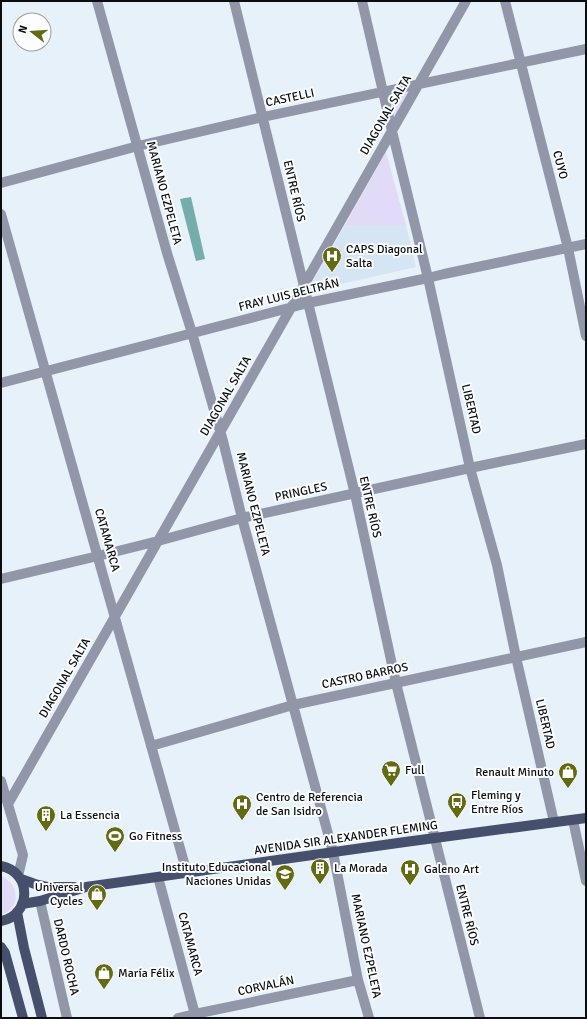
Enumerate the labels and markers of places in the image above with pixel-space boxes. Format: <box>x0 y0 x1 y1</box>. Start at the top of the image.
place label: CAPS Diagonal Salta <box>346 242 423 271</box>
hospital icon: CAPS Diagonal Salta <box>321 245 343 273</box>
supermarket icon: Full <box>380 759 402 787</box>
shop icon: Renault Minuto <box>557 761 579 789</box>
place label: Full <box>405 763 425 778</box>
place label: Renault Minuto <box>475 765 554 780</box>
place label: Fleming y Entre Ríos <box>471 788 523 817</box>
place label: Centro de Referencia de San Isidro <box>256 790 363 819</box>
bus stop icon: Fleming y Entre Ríos <box>446 791 468 819</box>
hospital icon: Centro de Referencia de San Isidro <box>231 793 253 821</box>
building icon: La Essencia <box>35 804 57 832</box>
place label: La Essencia <box>60 808 120 823</box>
sports icon: Go Fitness <box>104 825 126 853</box>
place label: Go Fitness <box>129 829 182 844</box>
building icon: La Morada <box>309 857 331 885</box>
hospital icon: Galeno Art <box>399 858 421 886</box>
place label: Instituto Educacional Naciones Unidas <box>162 860 271 889</box>
place label: La Morada <box>334 861 388 876</box>
place label: Galeno Art <box>424 862 479 877</box>
school or university icon: Instituto Educacional Naciones Unidas <box>274 863 296 891</box>
place label: Universal Cycles <box>35 880 83 909</box>
shop icon: Universal Cycles <box>86 883 108 911</box>
shop icon: María Félix <box>93 962 115 990</box>
place label: María Félix <box>118 966 175 981</box>

